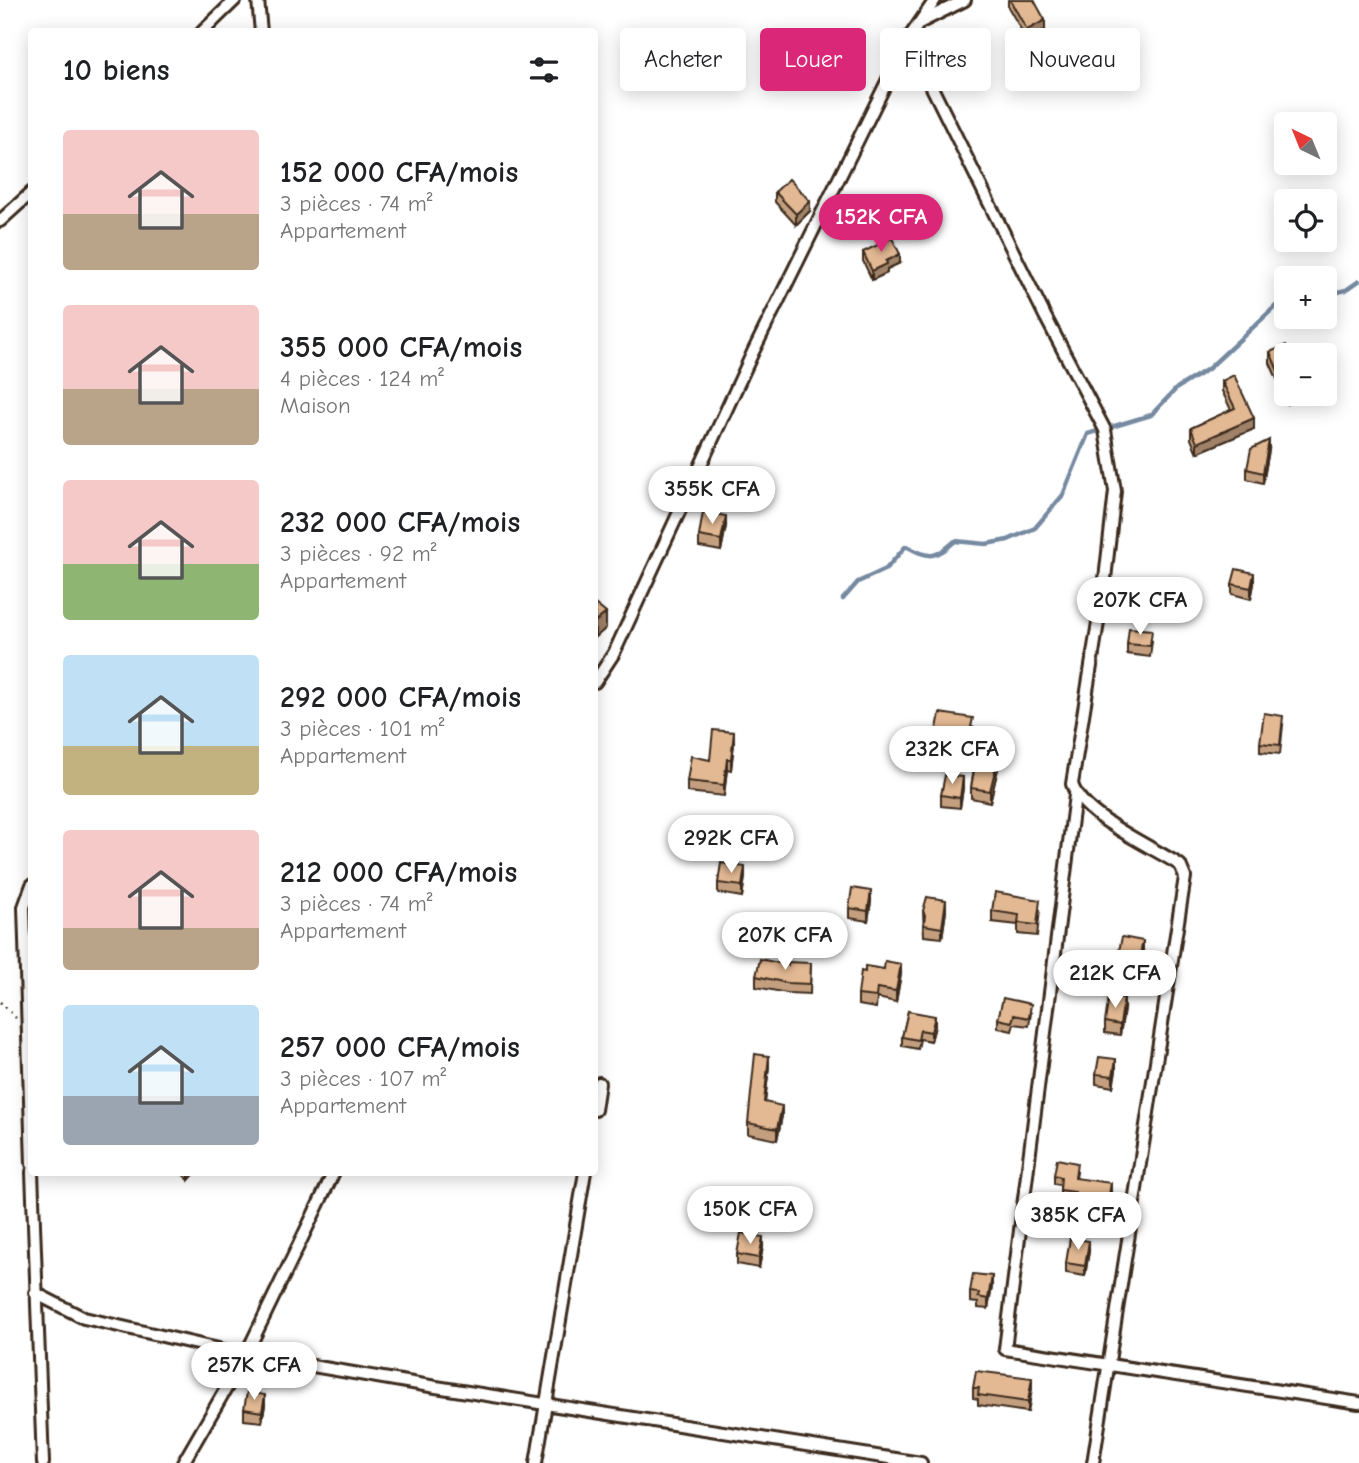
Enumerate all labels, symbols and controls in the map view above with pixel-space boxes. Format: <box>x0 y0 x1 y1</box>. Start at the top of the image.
chip: Acheter <box>620 28 746 91</box>
chip: Louer <box>760 28 866 91</box>
chip: Filtres <box>880 28 991 91</box>
chip: Nouveau <box>1005 28 1140 91</box>
icon: filters <box>525 51 563 89</box>
text: 10 biens <box>63 53 169 88</box>
north arrow <box>1274 112 1337 175</box>
map controls <box>1274 112 1337 406</box>
text: 152 000 CFA/mois <box>280 155 518 190</box>
icon: home <box>119 158 203 242</box>
button: locate <box>1274 189 1337 252</box>
text: 3 pièces · 74 m² <box>280 190 432 217</box>
pin: 152K CFA <box>809 194 953 254</box>
text: 152K CFA <box>835 203 927 230</box>
text: Appartement <box>280 217 406 244</box>
button: + <box>1274 266 1337 329</box>
text: 355 000 CFA/mois <box>280 330 522 365</box>
icon: home <box>119 333 203 417</box>
button: − <box>1274 343 1337 406</box>
text: 4 pièces · 124 m² <box>280 365 444 392</box>
text: Maison <box>280 392 351 419</box>
pin: 355K CFA <box>640 466 784 526</box>
text: 355K CFA <box>664 475 760 502</box>
text: 232 000 CFA/mois <box>280 505 520 540</box>
icon: home <box>119 508 203 592</box>
text: 3 pièces · 92 m² <box>280 540 437 567</box>
text: Appartement <box>280 567 406 594</box>
pin: 207K CFA <box>1068 578 1212 637</box>
text: 207K CFA <box>1093 586 1187 613</box>
text: 292 000 CFA/mois <box>280 680 521 715</box>
icon: home <box>119 683 203 767</box>
text: 3 pièces · 101 m² <box>280 715 445 742</box>
pin: 232K CFA <box>880 726 1024 786</box>
text: 232K CFA <box>905 735 999 762</box>
text: Appartement <box>280 742 406 769</box>
pin: 292K CFA <box>659 816 803 875</box>
text: 292K CFA <box>684 824 778 851</box>
text: 212 000 CFA/mois <box>280 855 517 890</box>
icon: home <box>119 858 203 942</box>
text: 3 pièces · 74 m² <box>280 890 432 917</box>
pin: 207K CFA <box>713 912 857 972</box>
text: Appartement <box>280 917 406 944</box>
text: 207K CFA <box>738 921 832 948</box>
pin: 212K CFA <box>1043 950 1187 1010</box>
text: 212K CFA <box>1069 959 1161 986</box>
text: 257 000 CFA/mois <box>280 1030 520 1065</box>
icon: home <box>119 1033 203 1117</box>
text: 3 pièces · 107 m² <box>280 1065 446 1092</box>
text: Appartement <box>280 1092 406 1119</box>
pin: 150K CFA <box>678 1186 822 1246</box>
pin: 385K CFA <box>1006 1192 1150 1252</box>
text: 150K CFA <box>703 1195 797 1222</box>
text: 385K CFA <box>1031 1201 1125 1228</box>
pin: 257K CFA <box>182 1342 326 1402</box>
text: 257K CFA <box>207 1351 301 1378</box>

